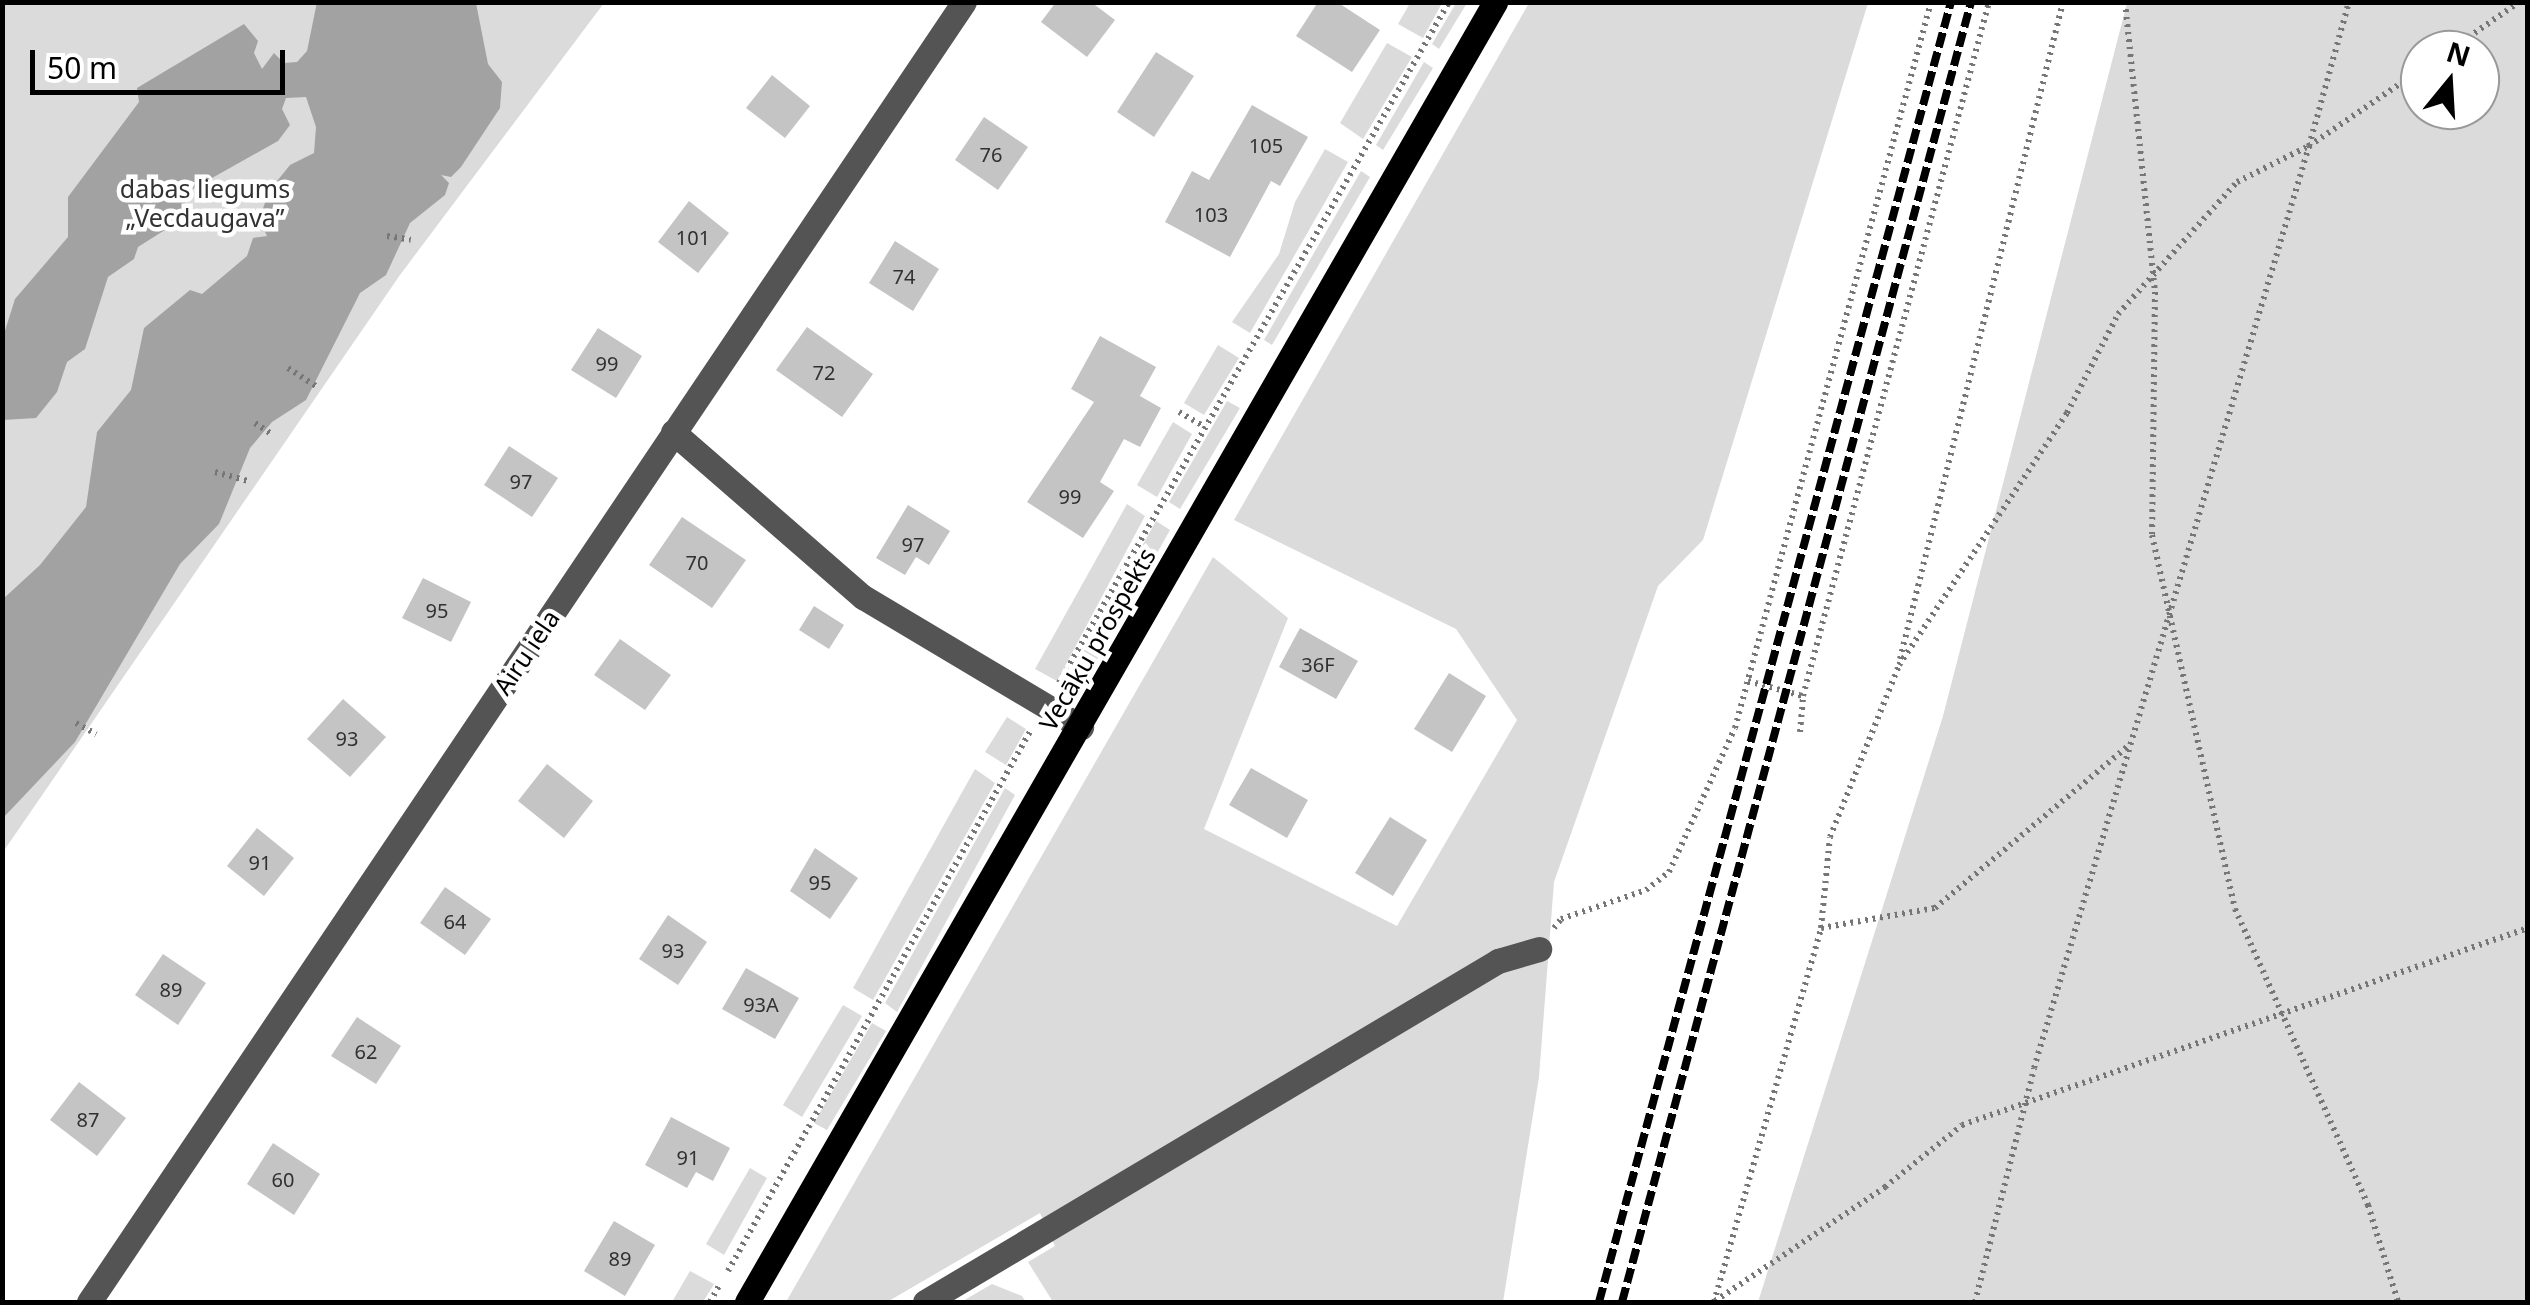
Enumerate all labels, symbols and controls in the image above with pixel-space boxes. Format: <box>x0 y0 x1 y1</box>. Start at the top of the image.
scale bar <box>35 30 290 92</box>
north arrow <box>2400 30 2500 130</box>
text: N <box>2442 32 2475 75</box>
text: 50 m <box>47 47 117 88</box>
house number: 105 <box>1249 133 1283 157</box>
house number: 76 <box>980 142 1002 166</box>
park label: dabas liegums „Vecdaugava” <box>120 174 290 233</box>
house number: 103 <box>1194 202 1228 226</box>
house number: 101 <box>676 225 710 249</box>
house number: 74 <box>893 264 915 288</box>
house number: 99 <box>596 351 618 375</box>
house number: 72 <box>813 360 835 384</box>
house number: 97 <box>510 469 532 493</box>
house number: 99 <box>1059 484 1081 508</box>
house number: 97 <box>902 532 924 556</box>
street label: Vecāķu prospekts <box>1032 542 1162 736</box>
house number: 70 <box>686 550 708 574</box>
house number: 95 <box>426 598 448 622</box>
street label: Airu iela <box>487 604 565 700</box>
house number: 36F <box>1301 652 1335 676</box>
house number: 93 <box>336 726 358 750</box>
house number: 91 <box>249 850 271 874</box>
house number: 95 <box>809 870 831 894</box>
house number: 64 <box>444 909 466 933</box>
house number: 93 <box>662 938 684 962</box>
house number: 89 <box>160 977 182 1001</box>
house number: 93A <box>743 992 779 1016</box>
house number: 62 <box>355 1039 377 1063</box>
house number: 87 <box>77 1107 99 1131</box>
house number: 91 <box>677 1145 699 1169</box>
house number: 60 <box>272 1167 294 1191</box>
house number: 89 <box>609 1246 631 1270</box>

